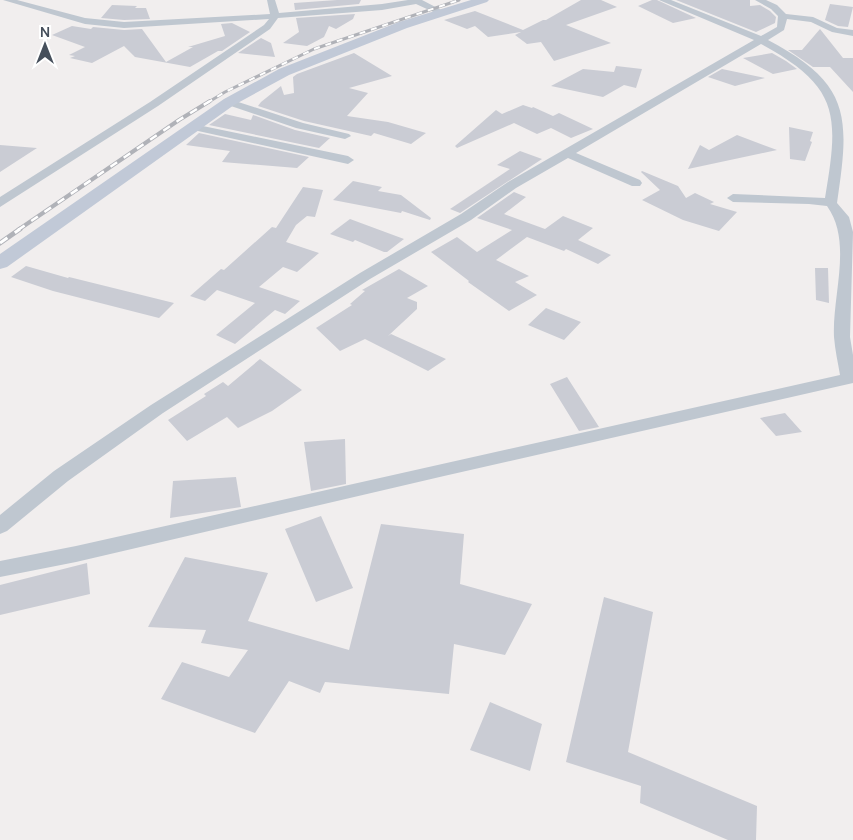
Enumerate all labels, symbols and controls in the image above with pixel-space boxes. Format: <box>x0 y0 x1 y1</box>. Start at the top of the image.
north arrow <box>20 20 70 70</box>
text: N <box>40 22 50 41</box>

